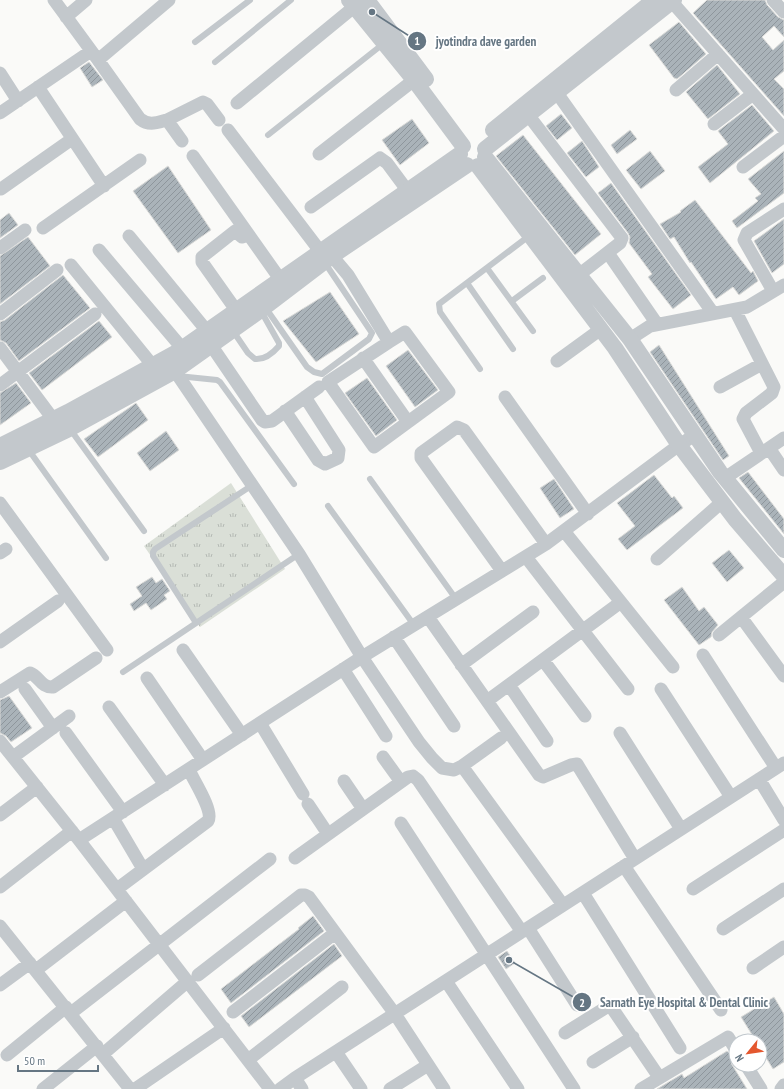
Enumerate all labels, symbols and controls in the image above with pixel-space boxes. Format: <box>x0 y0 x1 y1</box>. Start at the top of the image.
callout: jyotindra dave garden <box>407 29 544 54</box>
text: 1 <box>414 33 420 48</box>
text: jyotindra dave garden <box>435 33 536 50</box>
callout: Sarnath Eye Hospital & Dental Clinic <box>572 990 776 1015</box>
text: Sarnath Eye Hospital & Dental Clinic <box>600 994 769 1011</box>
text: 2 <box>579 995 585 1010</box>
north arrow <box>728 1033 768 1073</box>
scale bar <box>18 1047 98 1073</box>
text: N <box>732 1052 747 1064</box>
text: 50 m <box>24 1053 45 1068</box>

